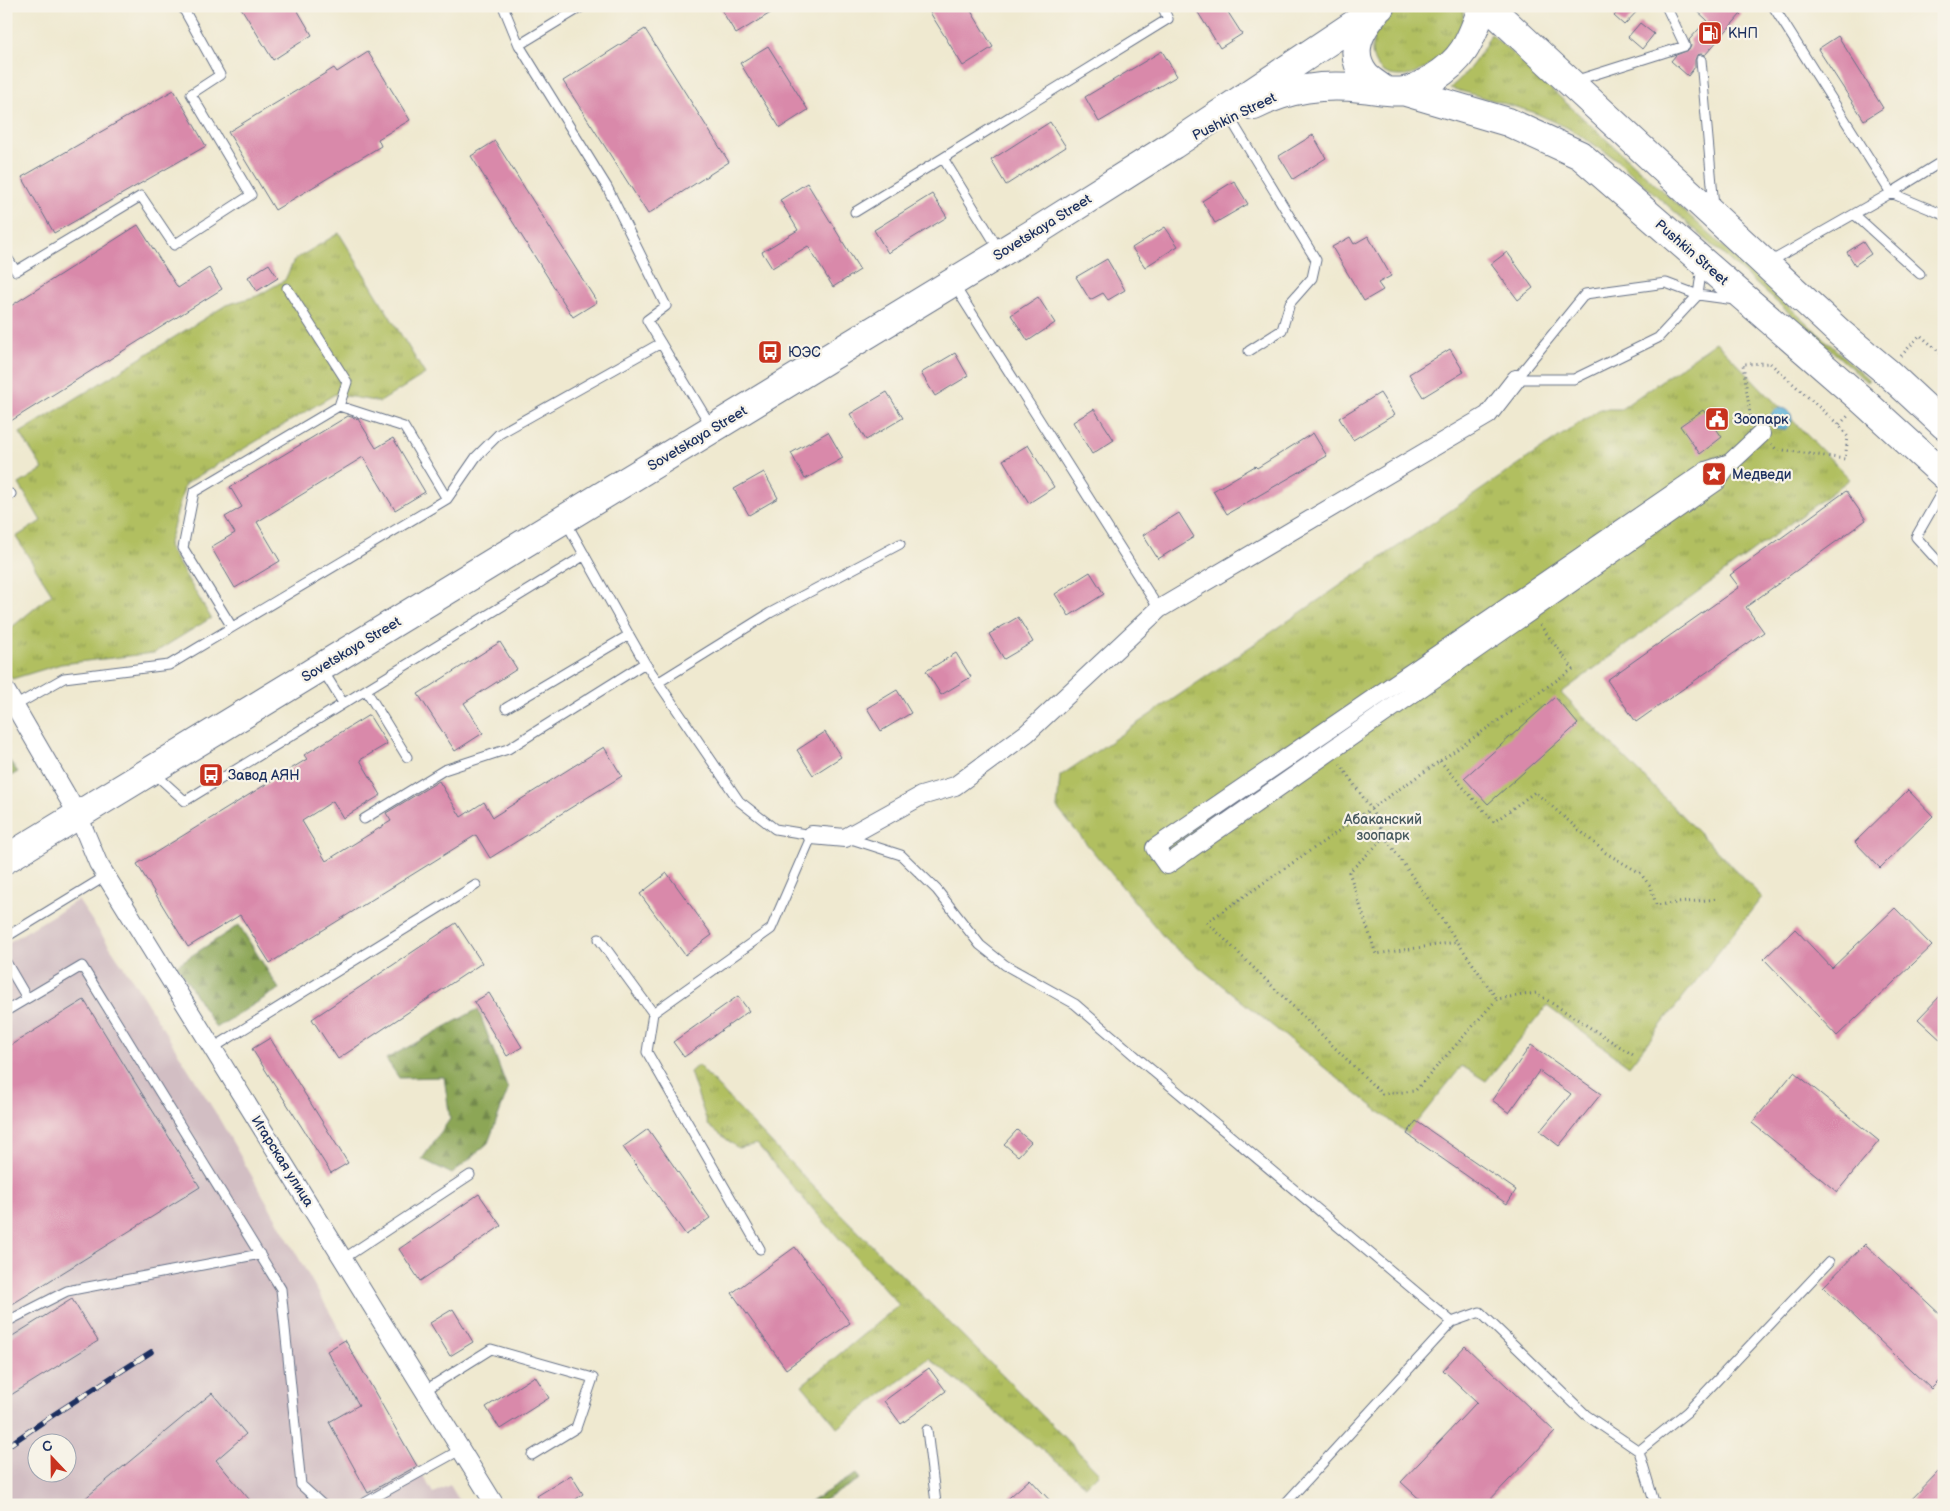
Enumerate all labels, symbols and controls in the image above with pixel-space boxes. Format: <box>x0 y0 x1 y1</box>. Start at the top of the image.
fuel station icon: КНП <box>1697 20 1723 46</box>
place label: КНП <box>1728 25 1758 42</box>
street label: Pushkin Street <box>1189 89 1280 144</box>
street label: Sovetskaya Street <box>990 190 1095 264</box>
street label: Pushkin Street <box>1652 216 1732 289</box>
bus stop icon: ЮЭС <box>757 339 783 365</box>
place label: ЮЭС <box>788 344 821 361</box>
street label: Sovetskaya Street <box>645 402 751 475</box>
public building icon: Зоопарк <box>1704 406 1730 432</box>
place label: Зоопарк <box>1734 411 1789 428</box>
place icon: Медведи <box>1701 461 1727 487</box>
place label: Медведи <box>1732 466 1791 483</box>
street label: Sovetskaya Street <box>299 613 405 686</box>
bus stop icon: Завод АЯН <box>198 762 224 788</box>
place label: Завод АЯН <box>228 767 300 784</box>
park label: Абаканский зоопарк <box>1343 811 1422 844</box>
street label: Игарская улица <box>248 1113 318 1211</box>
north arrow <box>28 1434 78 1484</box>
text: С <box>40 1437 55 1456</box>

